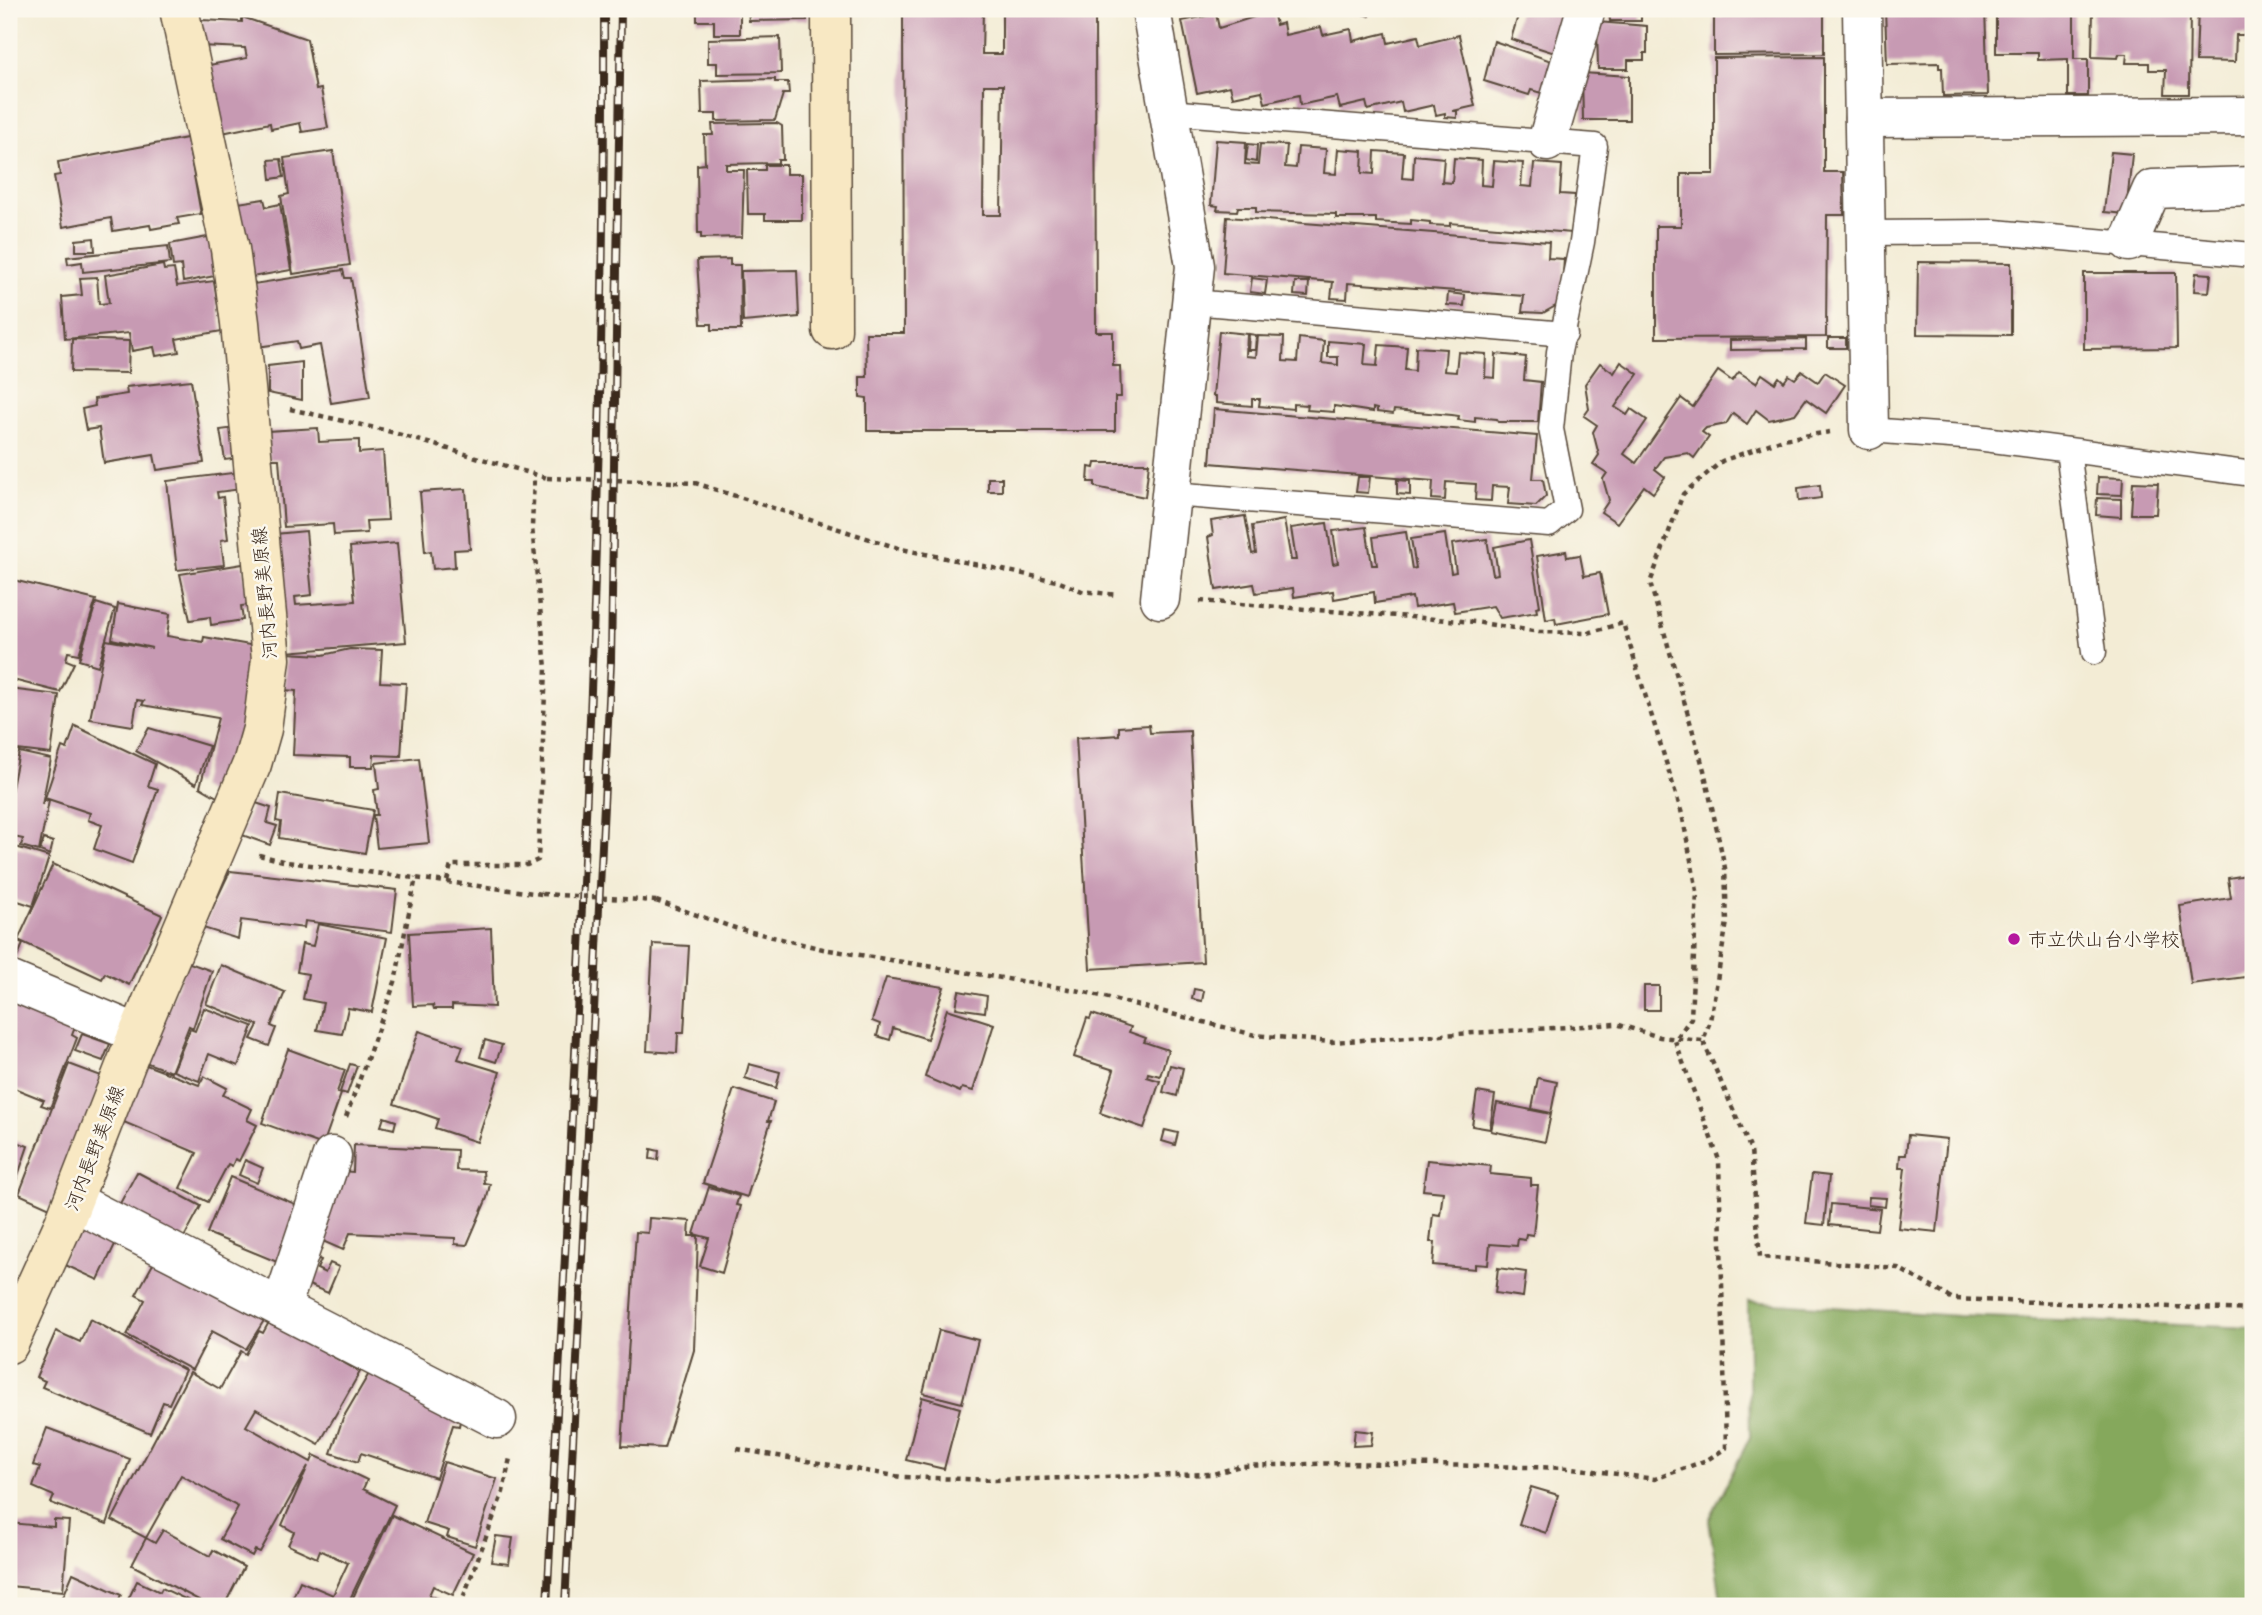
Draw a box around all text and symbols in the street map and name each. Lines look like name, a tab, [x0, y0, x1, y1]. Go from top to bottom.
street label: 河内長野美原線	[246, 526, 283, 660]
place label: 市立伏山台小学校	[2028, 927, 2180, 952]
marker: 市立伏山台小学校	[2006, 931, 2022, 947]
street label: 河内長野美原線	[59, 1082, 130, 1215]

